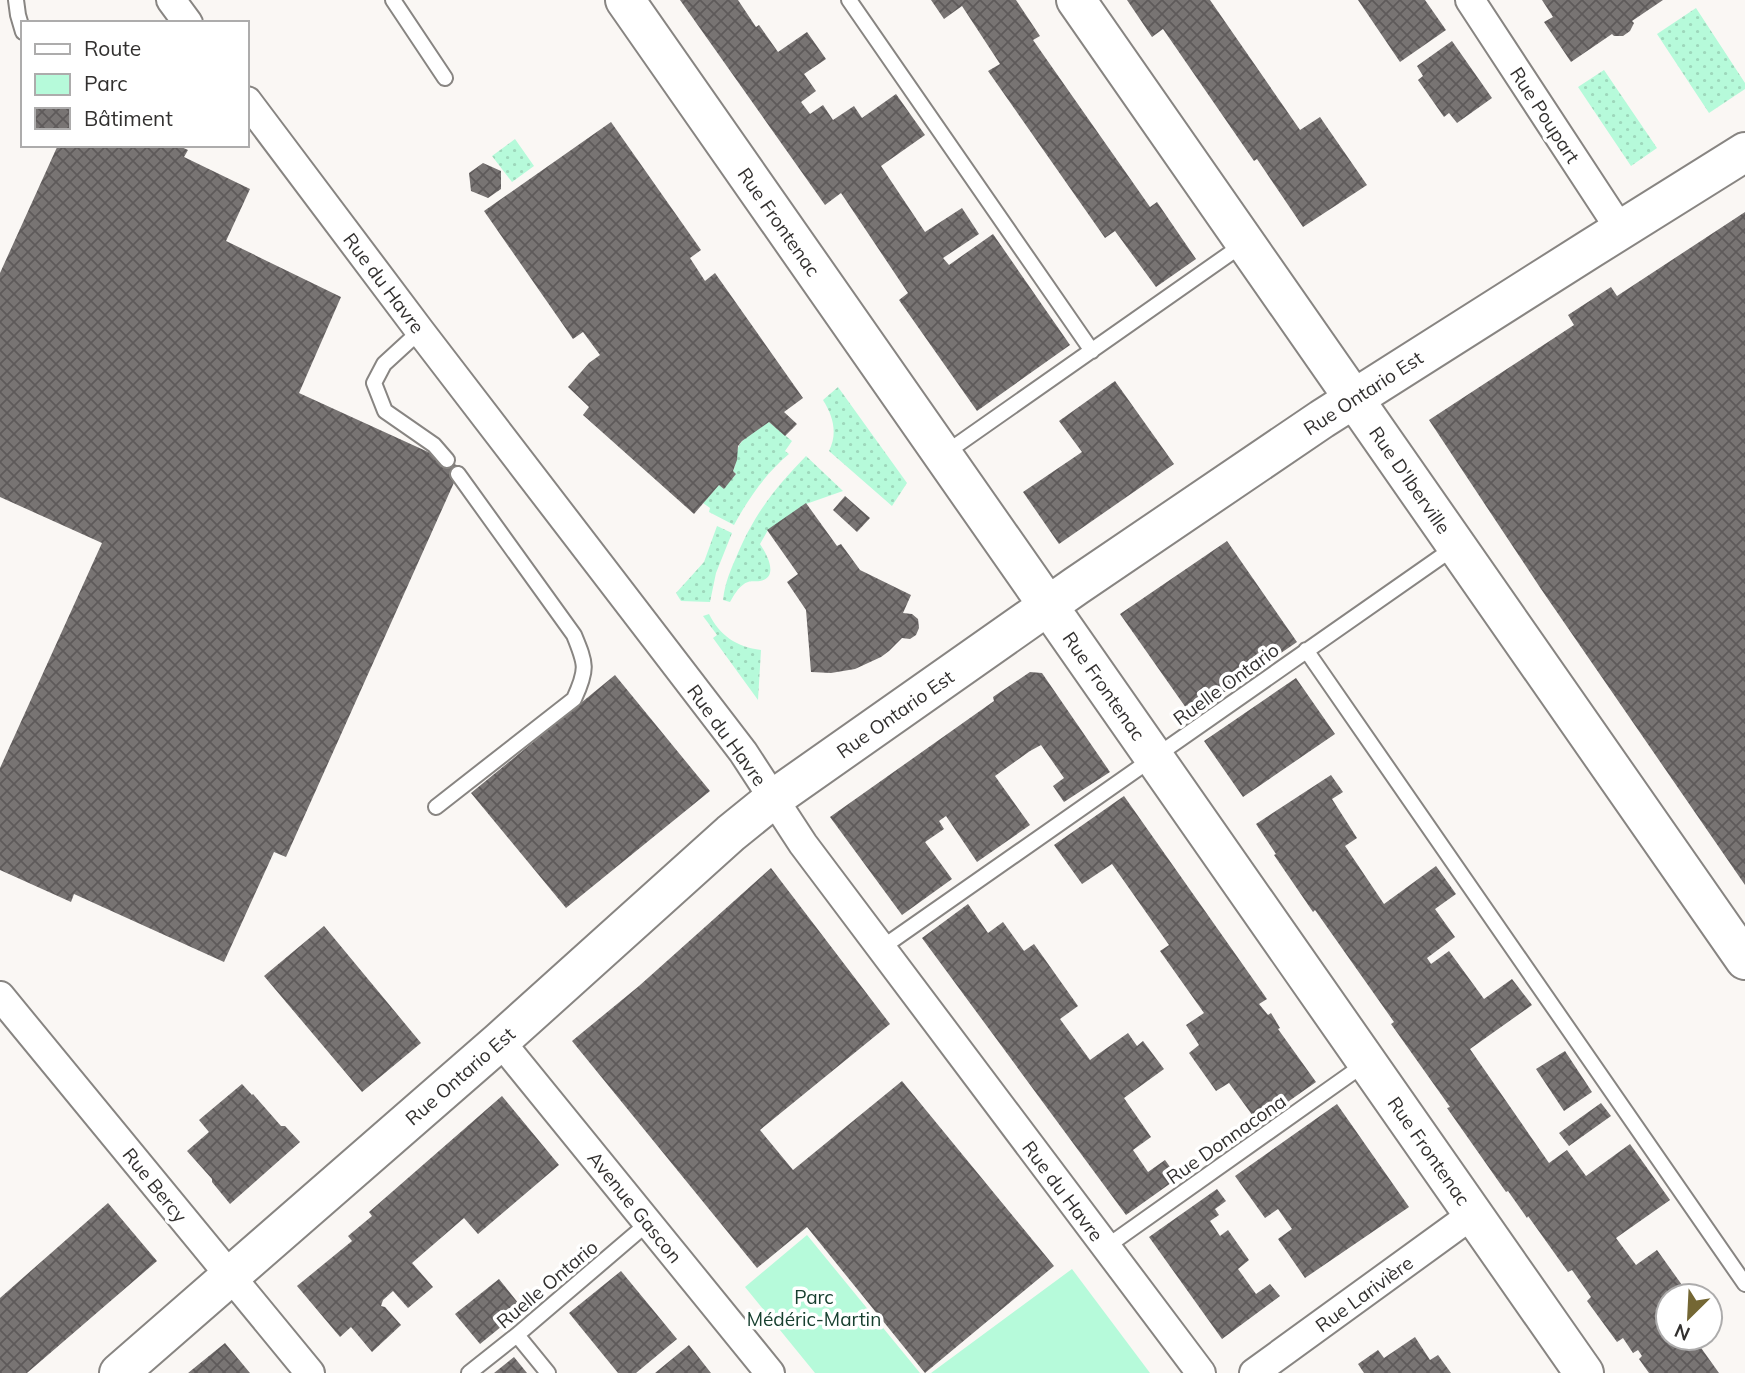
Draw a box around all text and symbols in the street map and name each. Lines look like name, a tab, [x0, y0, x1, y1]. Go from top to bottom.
legend	[21, 21, 248, 147]
text: Route	[84, 35, 141, 61]
street label: Rue Poupart	[1505, 62, 1585, 168]
text: Parc	[84, 70, 128, 96]
text: Bâtiment	[84, 105, 173, 131]
street label: Rue Frontenac	[733, 163, 825, 281]
street label: Rue du Havre	[338, 228, 430, 338]
street label: Rue Ontario Est	[1299, 345, 1427, 441]
street label: Rue D'Iberville	[1364, 422, 1456, 538]
street label: Rue Frontenac	[1058, 627, 1150, 745]
street label: Ruelle Ontario	[1168, 638, 1284, 730]
street label: Rue Ontario Est	[832, 665, 958, 763]
street label: Rue du Havre	[682, 679, 772, 791]
street label: Rue Ontario Est	[400, 1022, 520, 1130]
street label: Rue Donnacona	[1161, 1089, 1291, 1189]
street label: Rue Frontenac	[1383, 1092, 1475, 1210]
street label: Rue du Havre	[1017, 1136, 1109, 1246]
street label: Rue Bercy	[118, 1143, 192, 1227]
street label: Avenue Gascon	[583, 1146, 687, 1268]
street label: Ruelle Ontario	[491, 1235, 603, 1333]
street label: Rue Larivière	[1311, 1251, 1417, 1337]
north arrow	[1654, 1282, 1724, 1352]
park label: Parc Médéric-Martin	[747, 1285, 881, 1331]
text: N	[1671, 1319, 1694, 1346]

